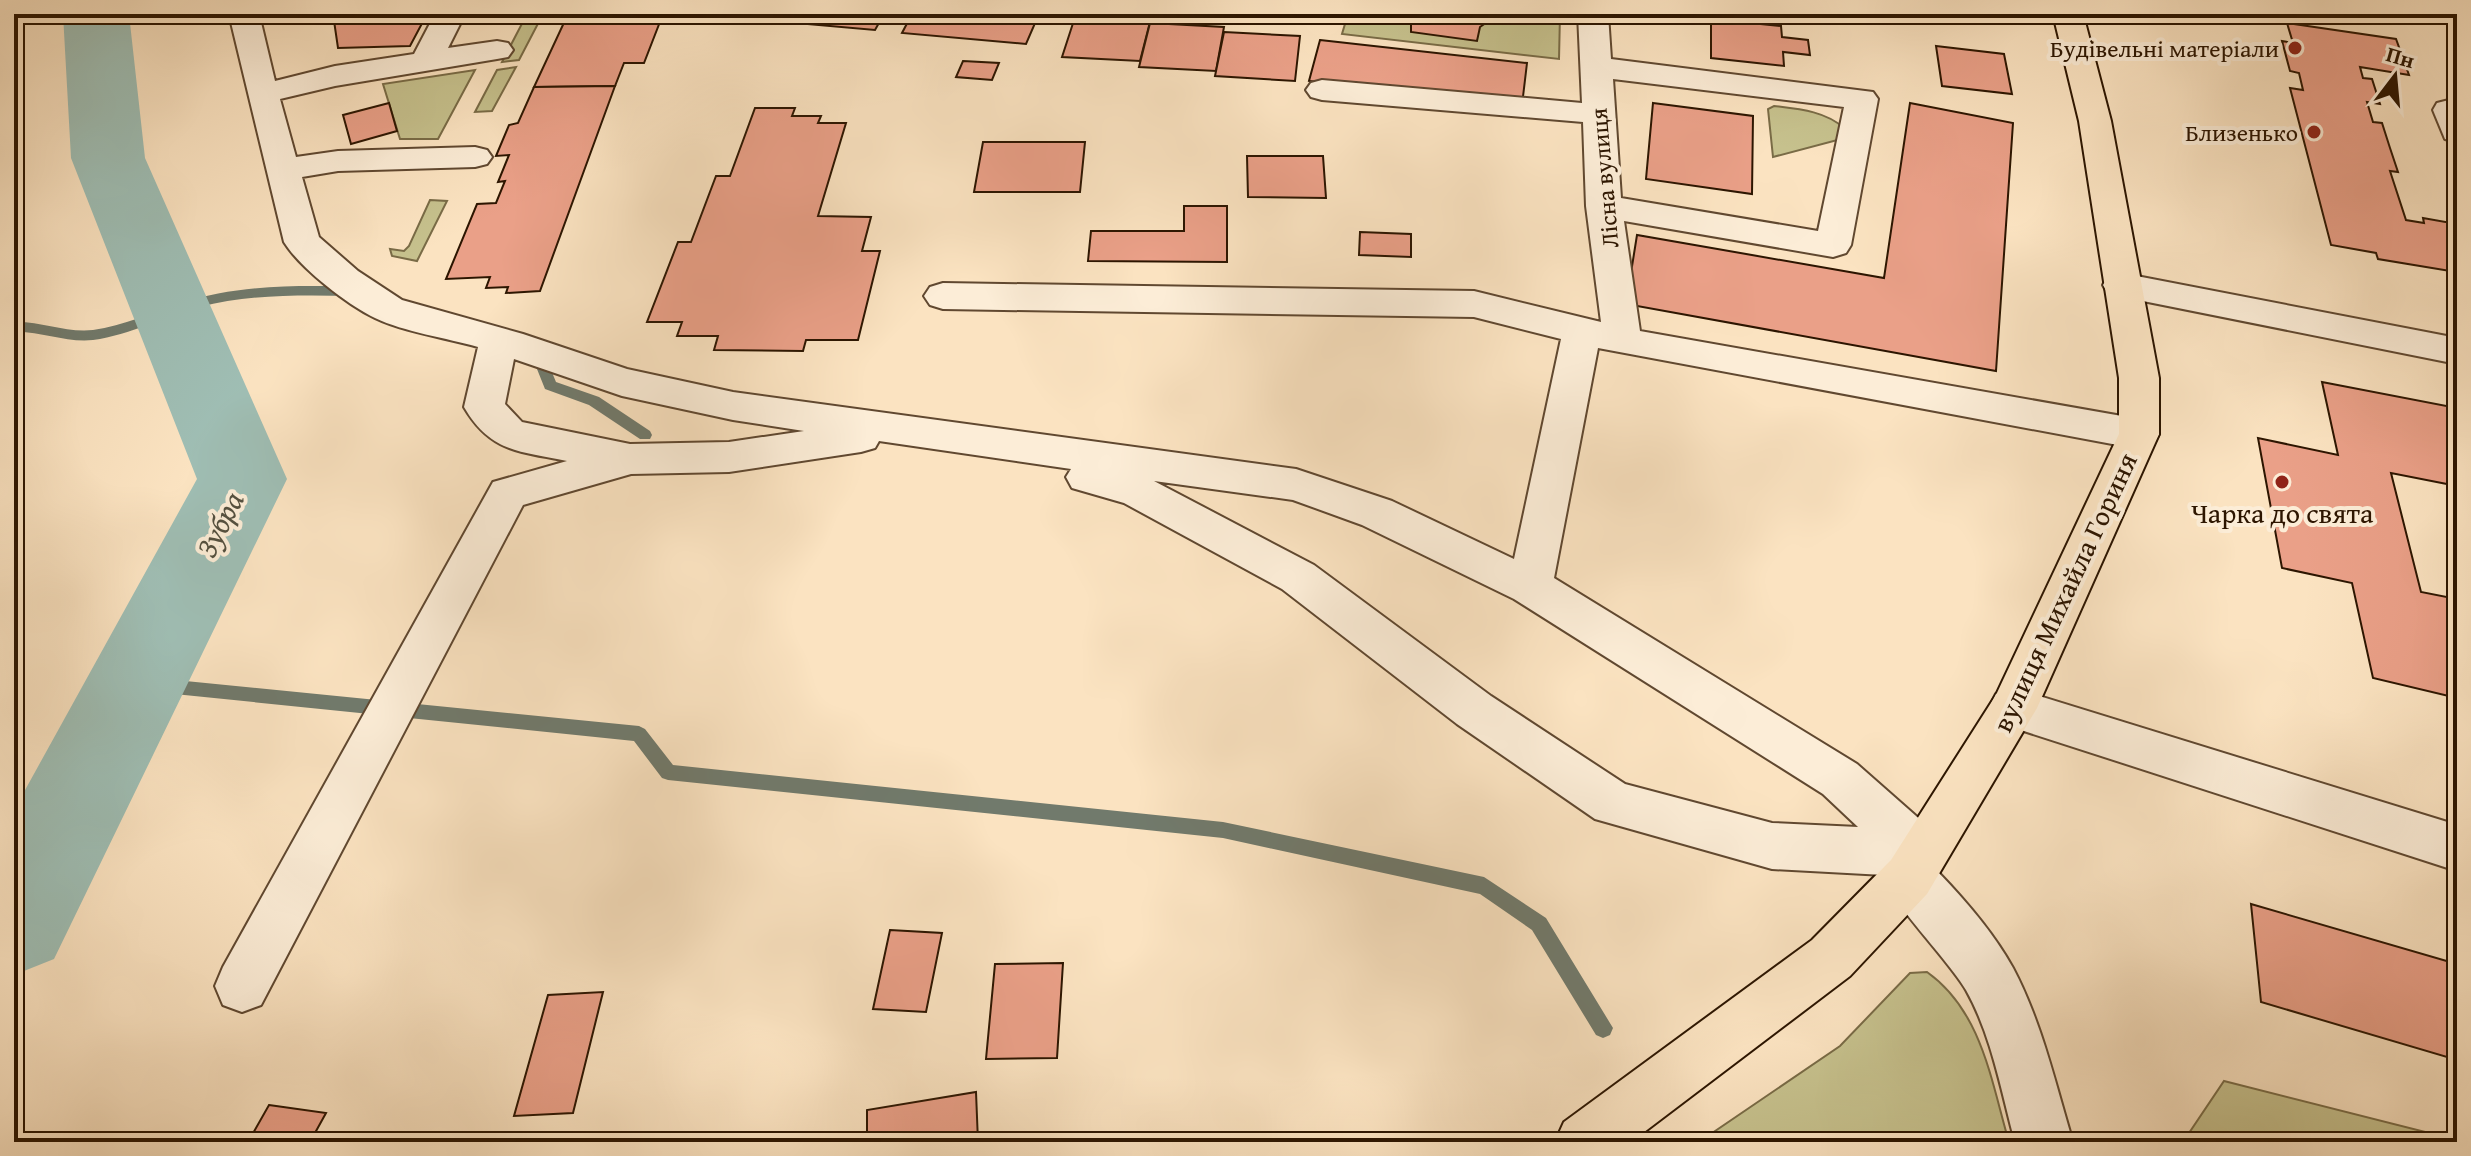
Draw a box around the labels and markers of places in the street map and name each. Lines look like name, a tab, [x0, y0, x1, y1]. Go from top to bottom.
place label: Будівельні матеріали	[2050, 31, 2279, 66]
marker: Будівельні матеріали	[2286, 39, 2304, 57]
place label: Близенько	[2185, 115, 2298, 150]
marker: Близенько	[2305, 123, 2323, 141]
marker: Чарка до свята	[2273, 473, 2291, 491]
place label: Чарка до свята	[2191, 492, 2374, 533]

